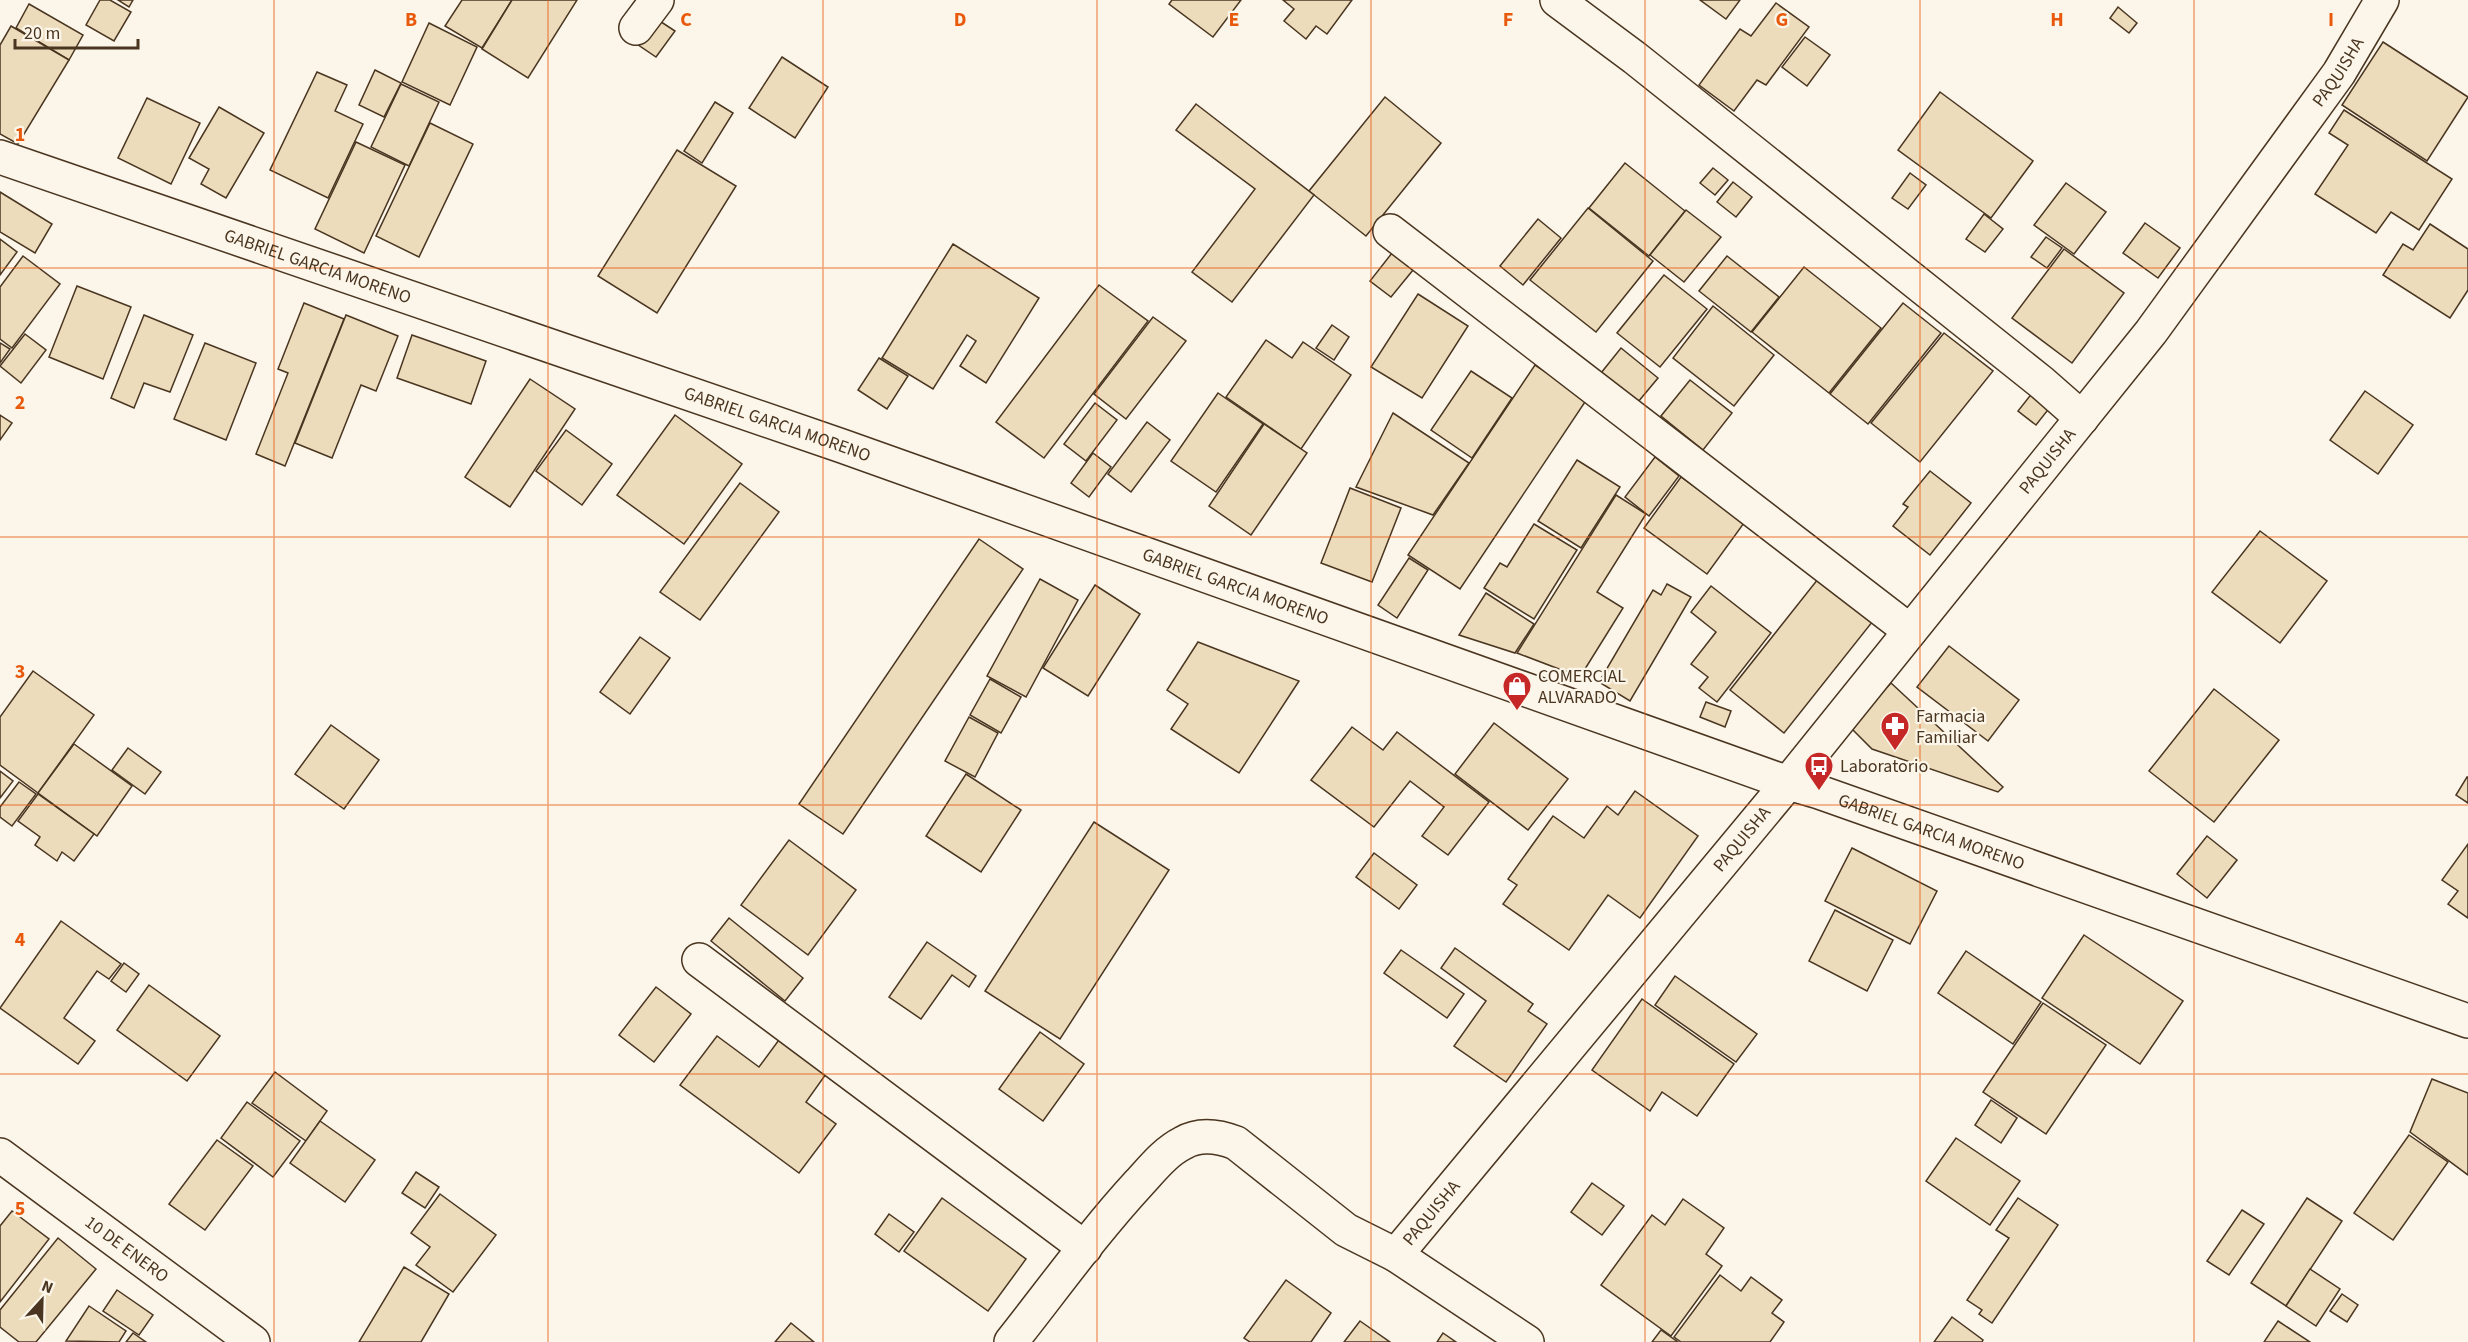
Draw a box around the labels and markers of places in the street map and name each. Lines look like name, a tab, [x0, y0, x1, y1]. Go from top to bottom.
place label: COMERCIAL ALVARADO	[1538, 664, 1626, 710]
shop icon: COMERCIAL ALVARADO	[1501, 670, 1533, 712]
place label: Farmacia Familiar	[1916, 704, 1985, 750]
pharmacy icon: Farmacia Familiar	[1879, 710, 1911, 752]
bus stop icon: Laboratorio	[1803, 750, 1835, 792]
place label: Laboratorio	[1840, 754, 1928, 779]

